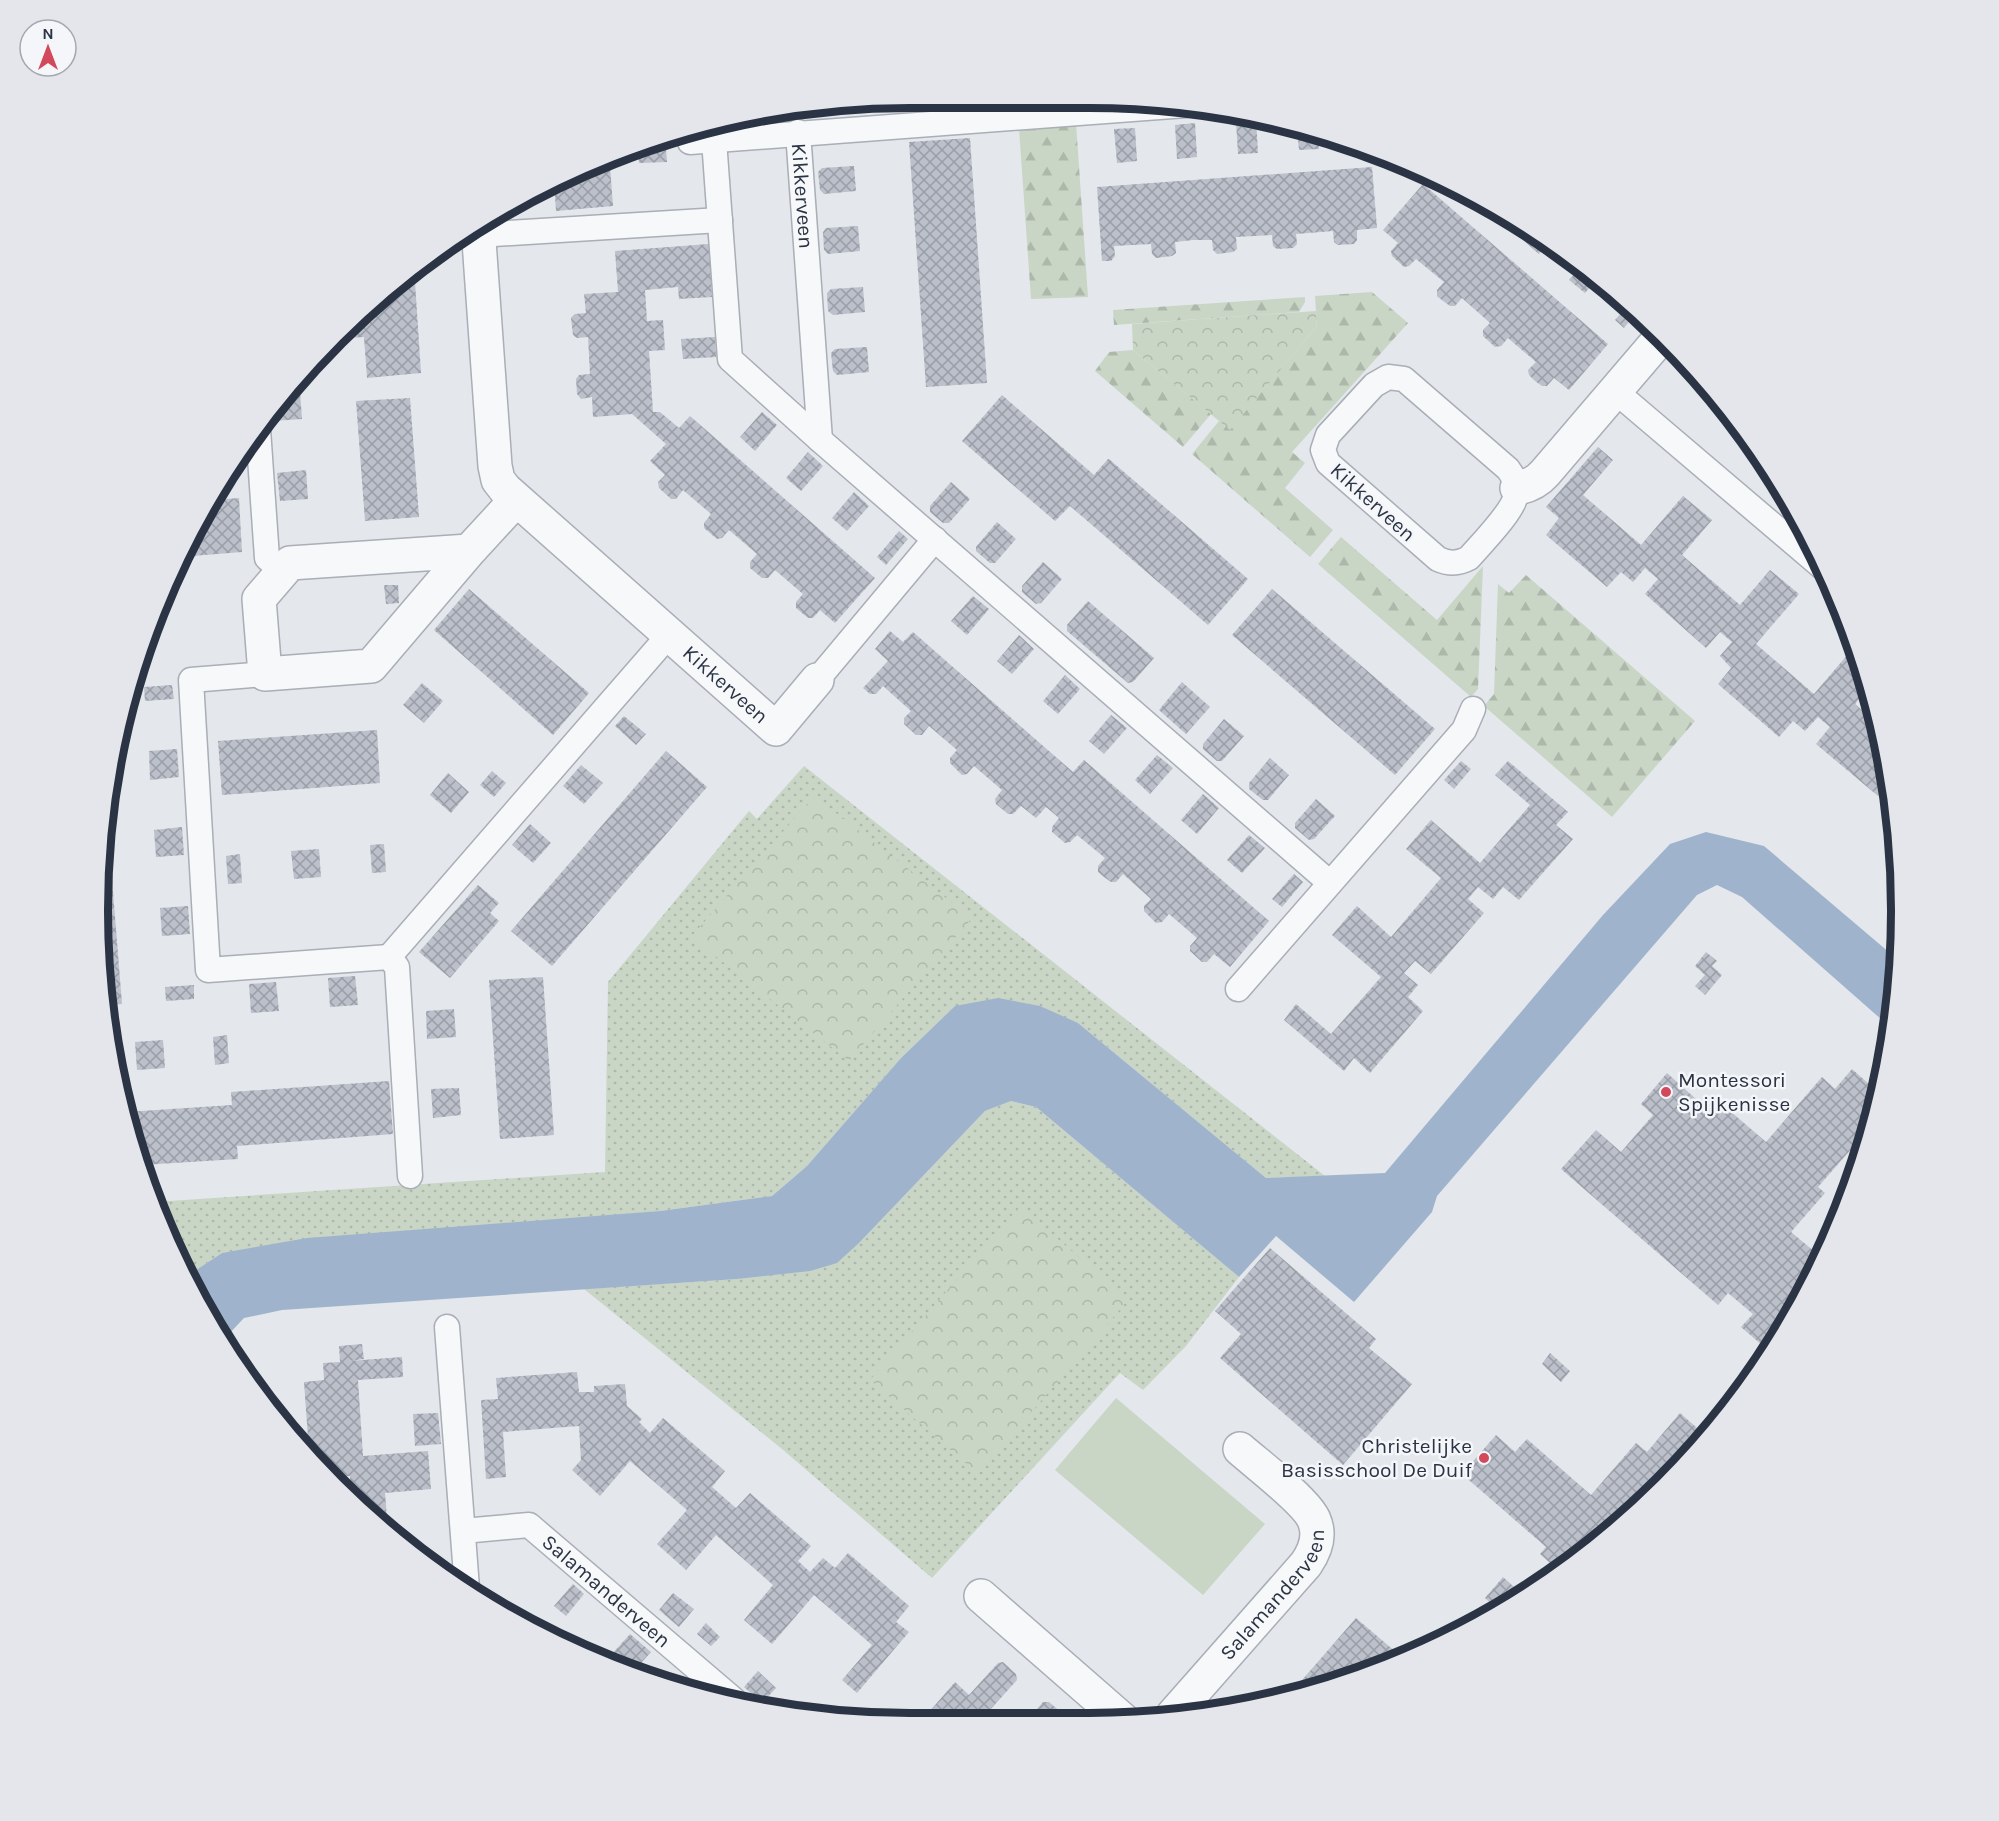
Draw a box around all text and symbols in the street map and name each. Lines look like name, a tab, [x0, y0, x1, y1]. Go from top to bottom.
north arrow	[18, 18, 78, 78]
text: N	[42, 24, 54, 43]
street label: Kikkerveen	[787, 142, 818, 250]
street label: Kikkerveen	[1326, 458, 1420, 546]
street label: Kikkerveen	[678, 640, 773, 728]
place label: Montessori Spijkenisse	[1678, 1068, 1790, 1116]
marker: Montessori Spijkenisse	[1659, 1085, 1673, 1099]
place label: Christelijke Basisschool De Duif	[1281, 1434, 1473, 1482]
marker: Christelijke Basisschool De Duif	[1477, 1451, 1491, 1465]
street label: Salamanderveen	[1215, 1529, 1329, 1665]
street label: Salamanderveen	[537, 1530, 676, 1653]

